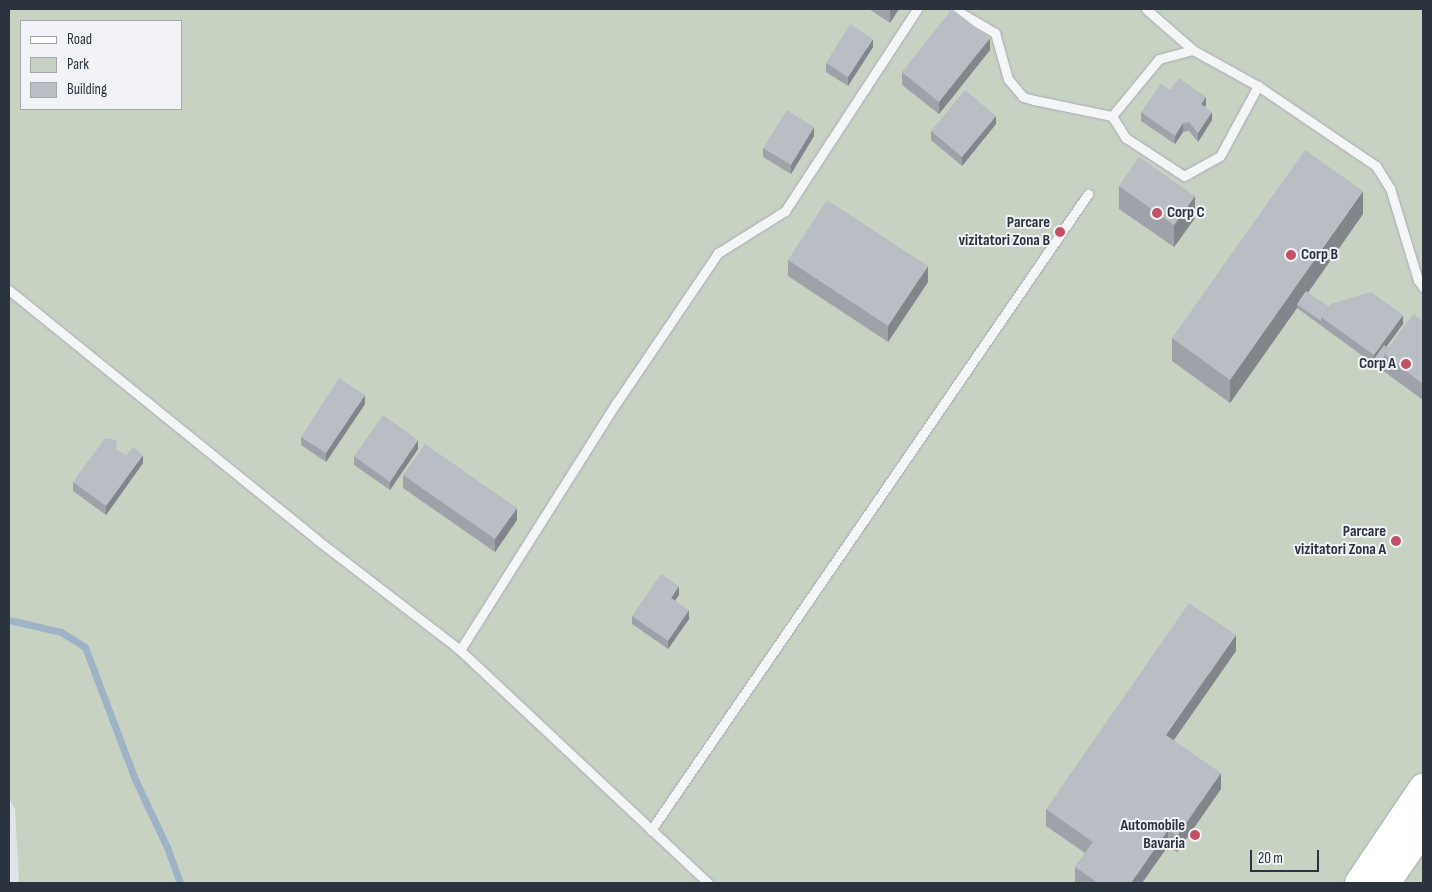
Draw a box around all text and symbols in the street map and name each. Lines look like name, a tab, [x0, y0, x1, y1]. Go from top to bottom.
legend	[20, 20, 182, 110]
text: Road	[67, 30, 92, 49]
text: Park	[67, 55, 89, 74]
text: Building	[67, 80, 107, 99]
place label: Corp C	[1167, 203, 1205, 223]
marker: Corp C	[1151, 207, 1163, 219]
place label: Parcare vizitatori Zona B	[958, 213, 1050, 251]
marker: Parcare vizitatori Zona B	[1054, 226, 1066, 238]
place label: Corp B	[1301, 245, 1338, 265]
marker: Corp B	[1285, 249, 1297, 261]
place label: Corp A	[1359, 354, 1396, 374]
marker: Corp A	[1400, 358, 1412, 370]
place label: Parcare vizitatori Zona A	[1294, 522, 1386, 560]
marker: Parcare vizitatori Zona A	[1390, 535, 1402, 547]
place label: Automobile Bavaria	[1120, 816, 1185, 854]
marker: Automobile Bavaria	[1189, 829, 1201, 841]
scale bar	[1252, 840, 1321, 872]
text: 20 m	[1258, 849, 1283, 868]

